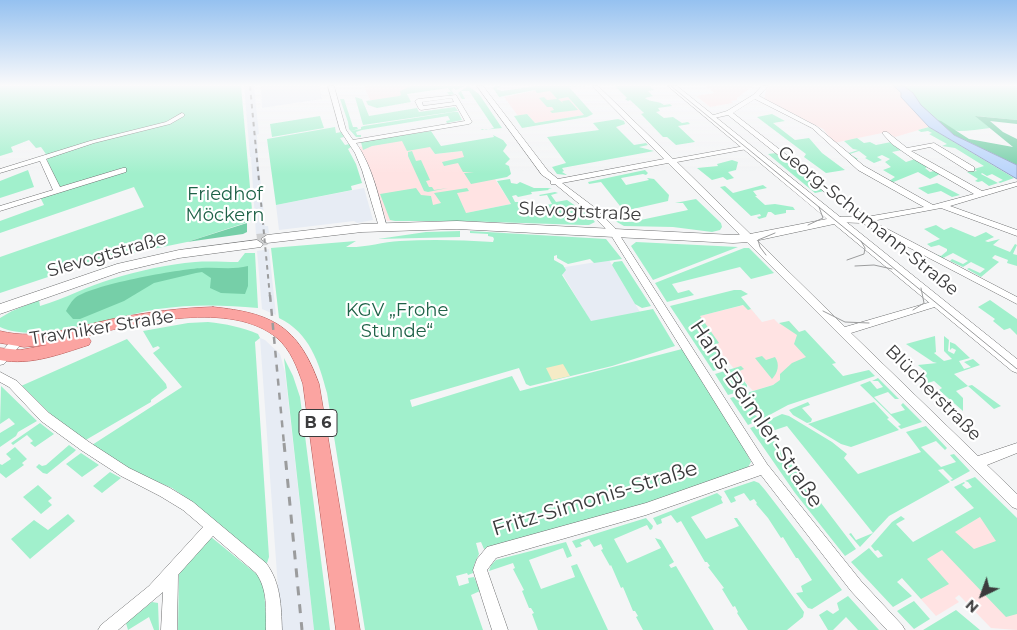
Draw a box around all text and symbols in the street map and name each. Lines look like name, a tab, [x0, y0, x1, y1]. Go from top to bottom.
street label: Georg-Schumann-Straße	[773, 141, 963, 301]
park label: Friedhof Möckern	[186, 184, 264, 226]
street label: Slevogtstraße	[518, 198, 642, 226]
street label: Slevogtstraße	[45, 228, 169, 282]
park label: KGV „Frohe Stunde“	[346, 300, 448, 342]
street label: Travniker Straße	[29, 306, 175, 350]
street label: Hans-Beimler-Straße	[684, 315, 828, 513]
street label: Blücherstraße	[881, 341, 985, 445]
road number: B 6	[299, 409, 337, 436]
street label: Fritz-Simonis-Straße	[489, 456, 701, 542]
north arrow	[957, 570, 1007, 620]
text: N	[962, 596, 982, 617]

